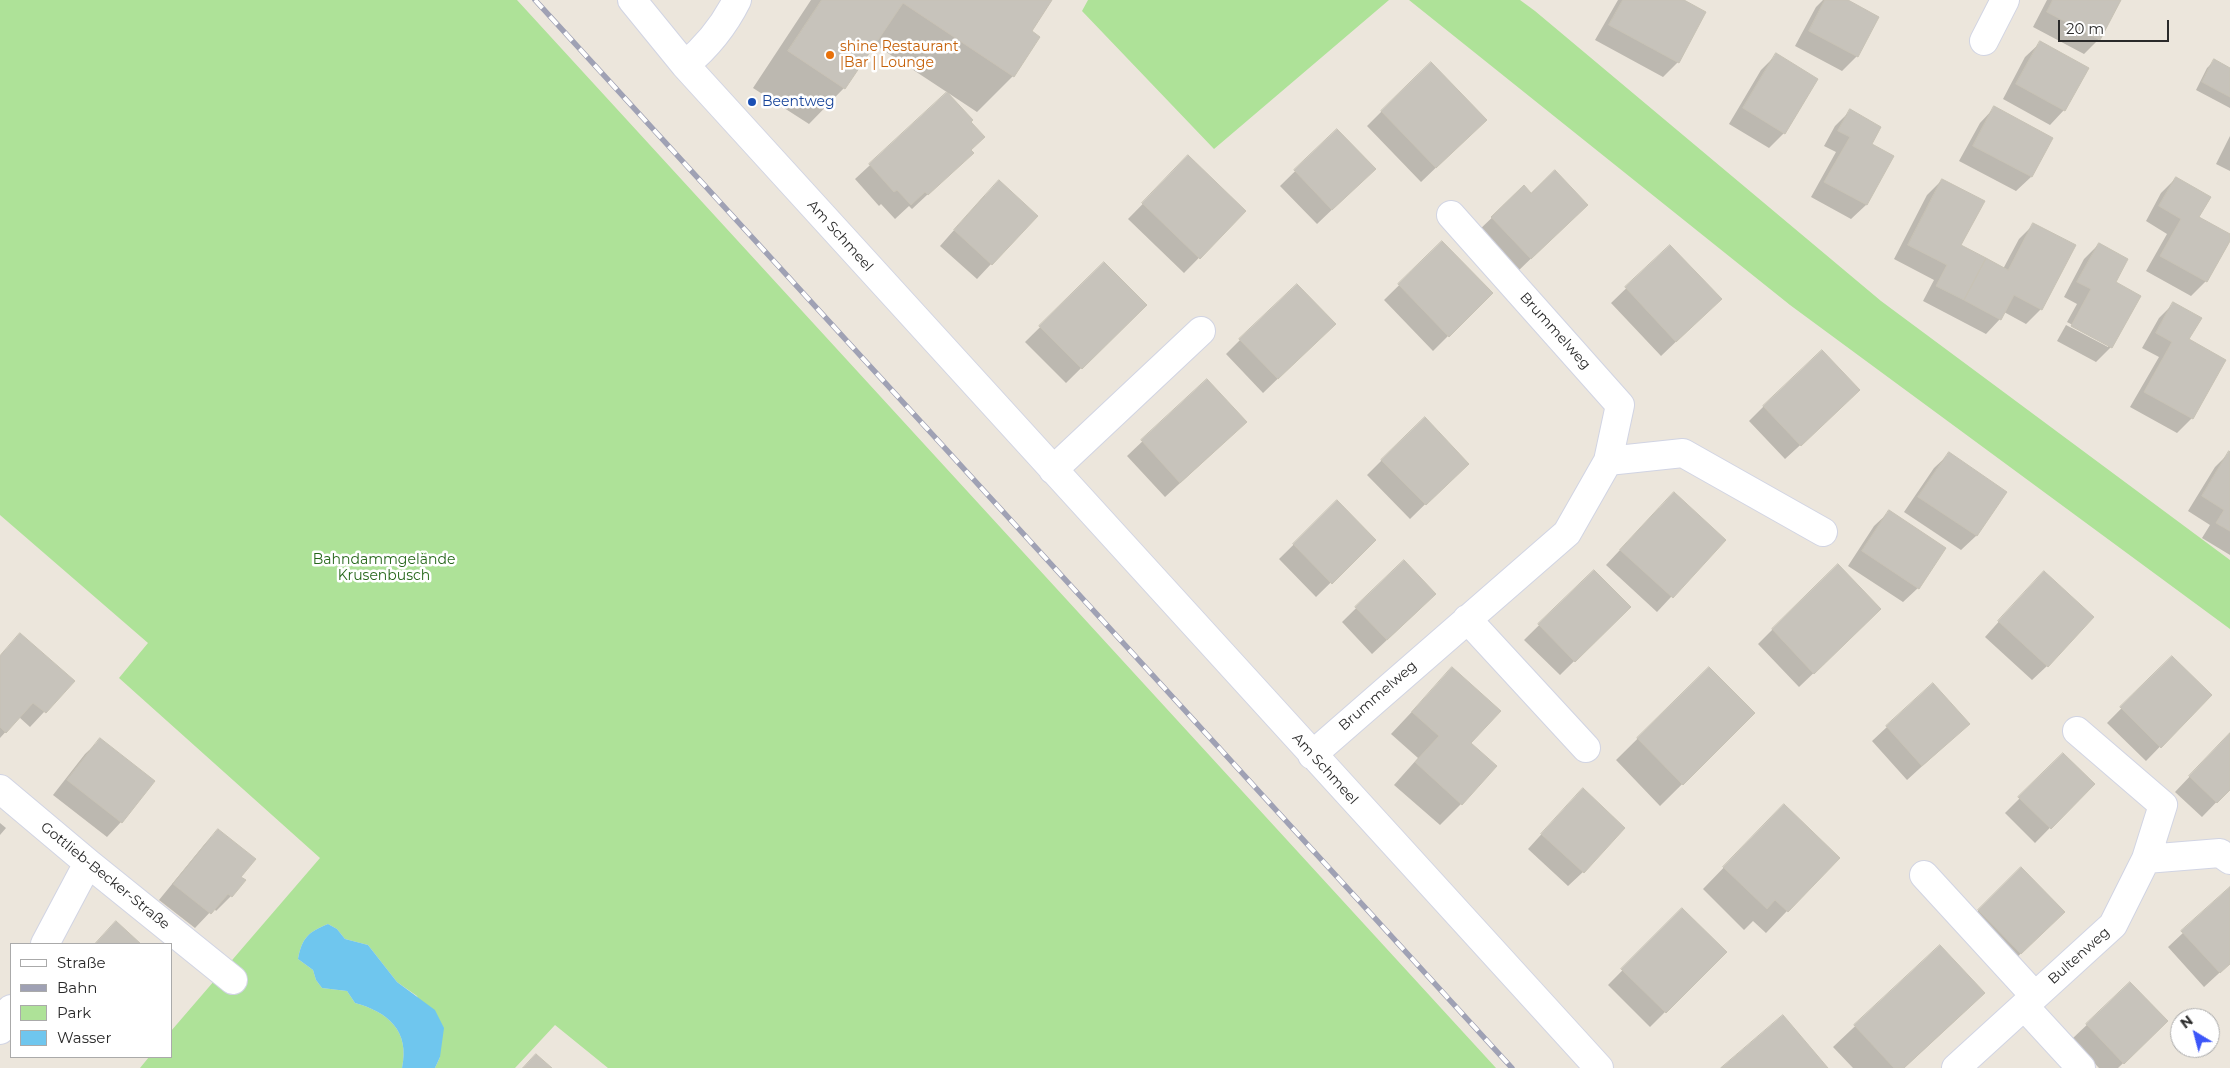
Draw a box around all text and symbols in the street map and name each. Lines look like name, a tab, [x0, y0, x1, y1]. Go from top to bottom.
scale bar	[2060, 10, 2171, 42]
text: 20 m	[2066, 19, 2104, 38]
place label: shine Restaurant |Bar | Lounge	[840, 39, 959, 72]
marker: shine Restaurant |Bar | Lounge	[824, 49, 836, 61]
place label: Beentweg	[762, 94, 835, 110]
marker: Beentweg	[746, 96, 758, 108]
street label: Am Schmeel	[804, 197, 876, 275]
street label: Brummelweg	[1516, 289, 1594, 373]
park label: Bahndammgelände Krusenbusch	[313, 552, 455, 584]
street label: Brummelweg	[1336, 658, 1420, 734]
street label: Am Schmeel	[1289, 730, 1361, 808]
street label: Gottlieb-Becker-Straße	[37, 819, 173, 933]
street label: Bultenweg	[2045, 924, 2113, 988]
legend	[10, 943, 172, 1058]
text: Straße	[57, 953, 106, 972]
text: Bahn	[57, 978, 97, 997]
text: Park	[57, 1003, 91, 1022]
north arrow	[2170, 1008, 2220, 1058]
text: N	[2177, 1011, 2197, 1032]
text: Wasser	[57, 1028, 111, 1047]

